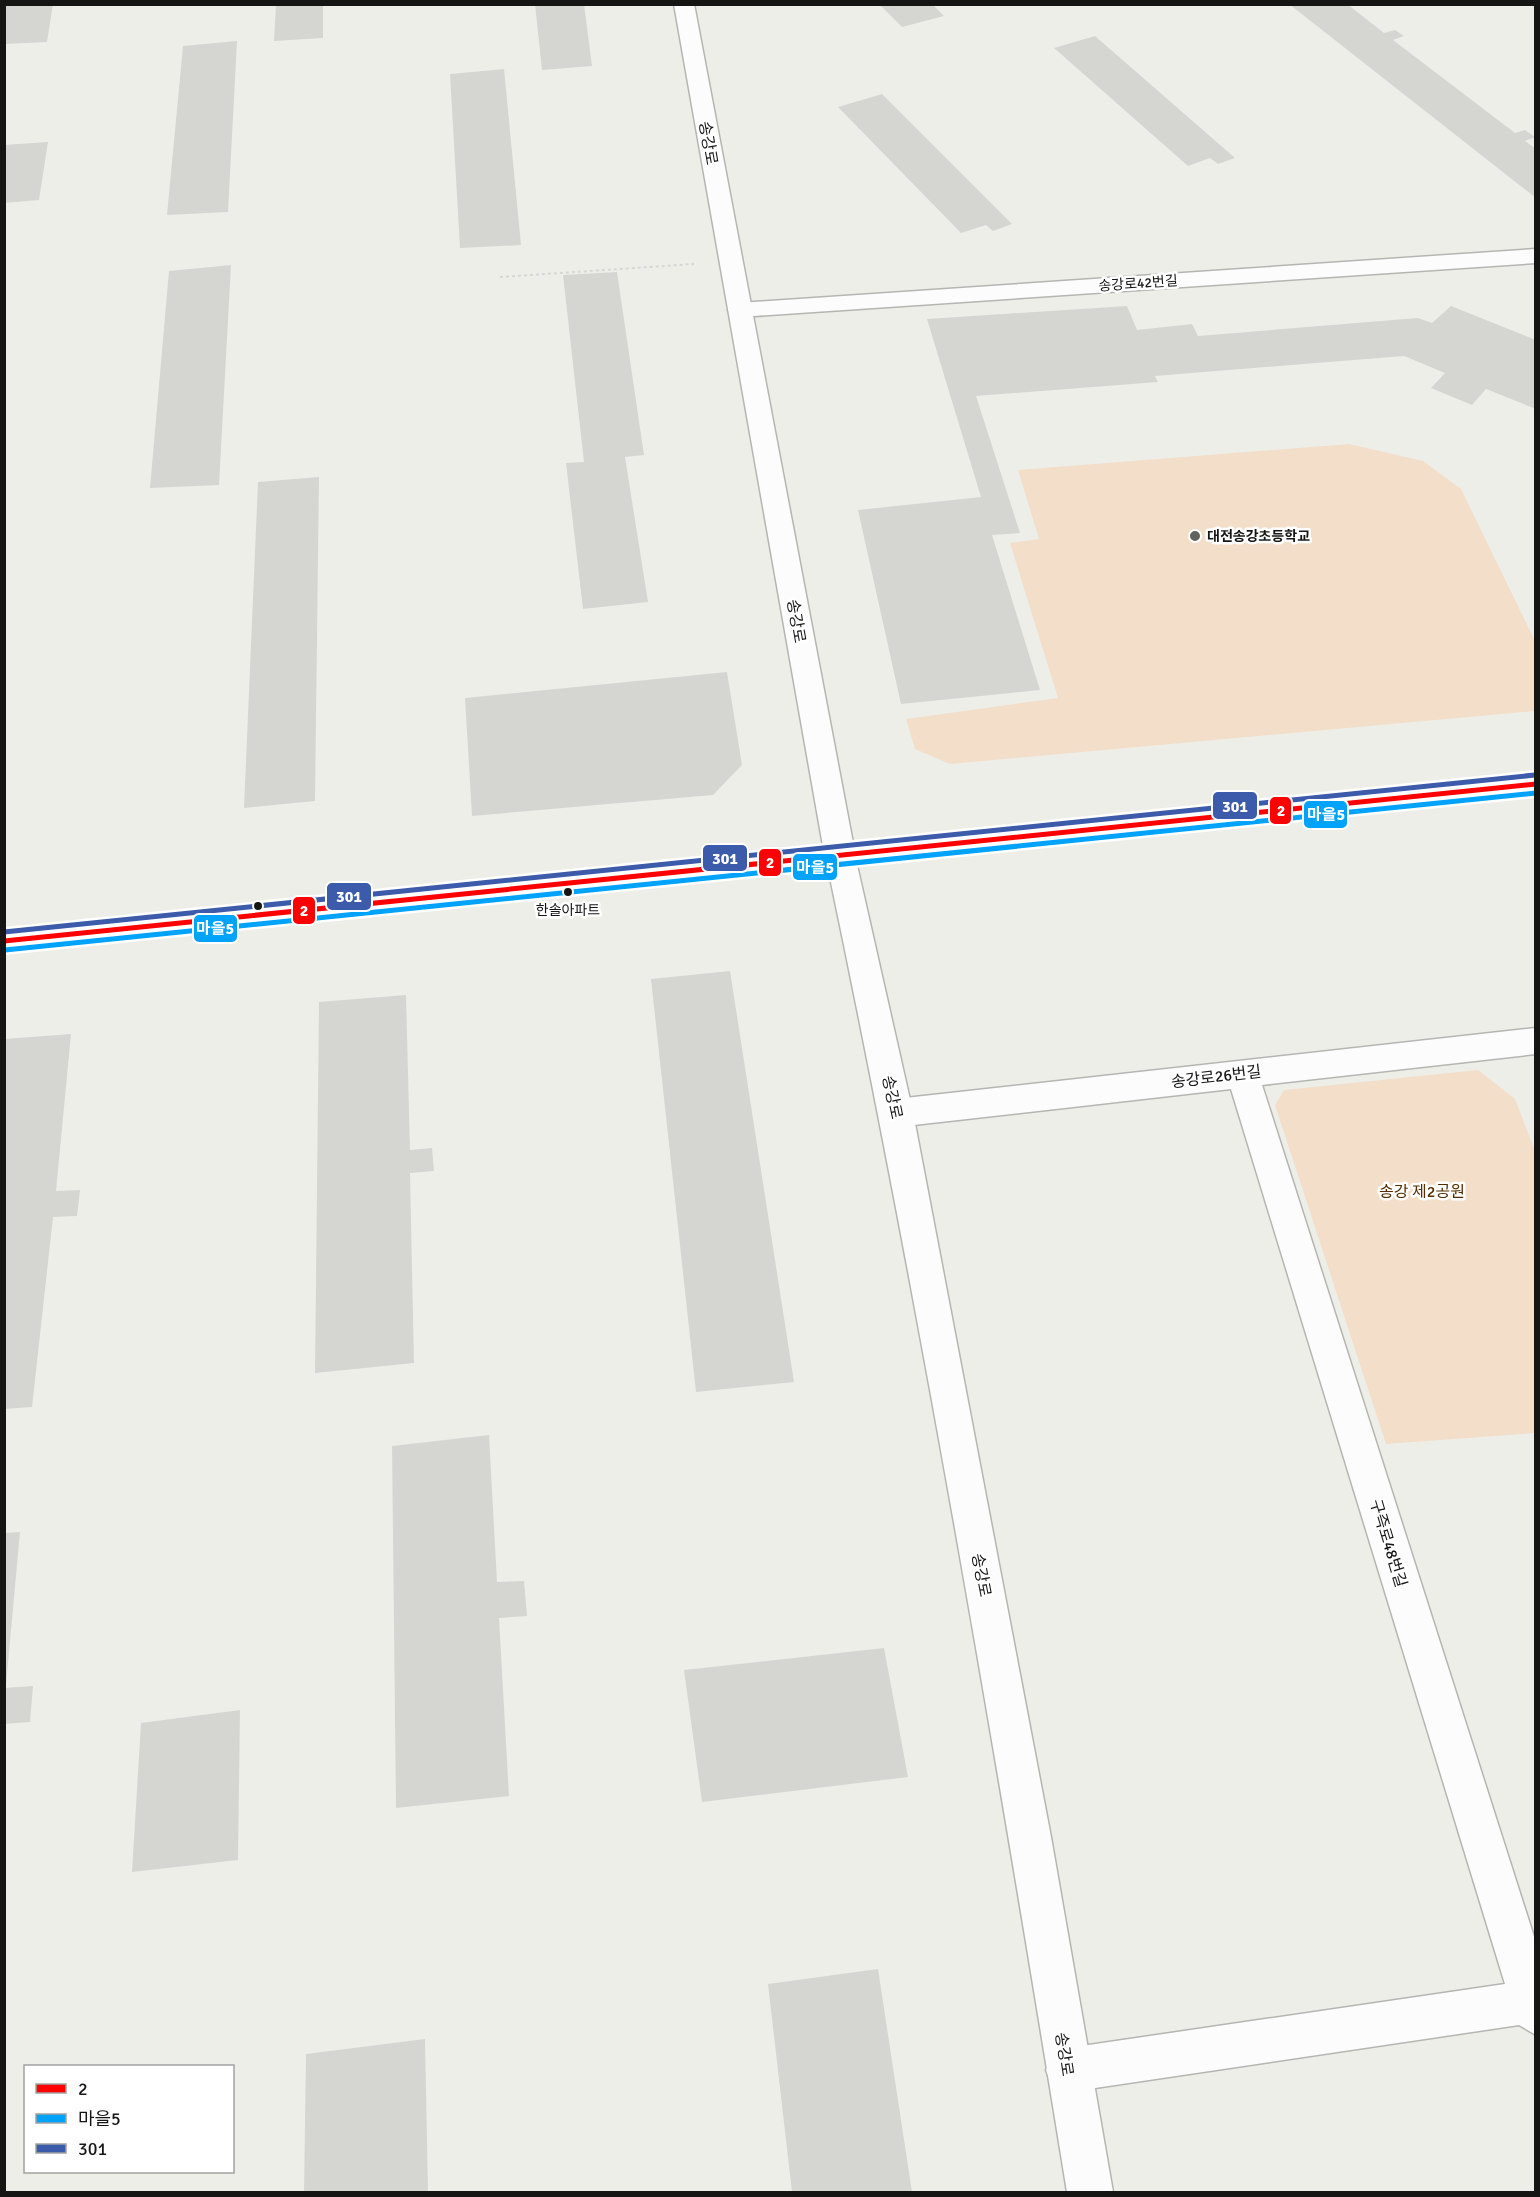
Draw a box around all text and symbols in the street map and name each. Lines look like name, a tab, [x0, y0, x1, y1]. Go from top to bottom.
street label: 송강로	[694, 120, 722, 167]
street label: 송강로42번길	[1098, 272, 1178, 295]
place label: 대전송강초등학교	[1207, 528, 1310, 545]
marker: 대전송강초등학교	[1188, 529, 1202, 543]
street label: 송강로	[782, 598, 810, 645]
line badge: 301	[1212, 791, 1258, 820]
line badge: 2	[1269, 796, 1292, 825]
text: 301	[1222, 797, 1248, 817]
line badge: 마을5	[1303, 800, 1348, 829]
text: 2	[1277, 801, 1285, 821]
text: 마을5	[1307, 805, 1345, 825]
line badge: 301	[702, 844, 748, 872]
line badge: 2	[758, 848, 782, 877]
text: 301	[712, 849, 738, 869]
text: 2	[766, 853, 774, 873]
line badge: 마을5	[792, 853, 838, 881]
text: 마을5	[796, 858, 834, 878]
line badge: 301	[326, 882, 372, 911]
marker: 한솔아파트	[562, 886, 574, 898]
text: 301	[336, 887, 362, 907]
line badge: 2	[292, 896, 316, 925]
unlabelled marker	[252, 900, 264, 912]
text: 2	[300, 901, 308, 921]
place label: 한솔아파트	[536, 902, 600, 919]
line badge: 마을5	[193, 914, 238, 943]
text: 마을5	[196, 919, 234, 939]
street label: 송강로26번길	[1170, 1062, 1262, 1092]
street label: 송강로	[878, 1074, 906, 1121]
park label: 송강 제2공원	[1379, 1182, 1465, 1202]
street label: 구즉로48번길	[1365, 1497, 1411, 1590]
street label: 송강로	[967, 1552, 995, 1599]
street label: 송강로	[1051, 2031, 1077, 2078]
legend	[24, 2065, 234, 2173]
text: 2	[78, 2078, 88, 2100]
text: 마을5	[78, 2108, 121, 2130]
text: 301	[78, 2138, 107, 2160]

